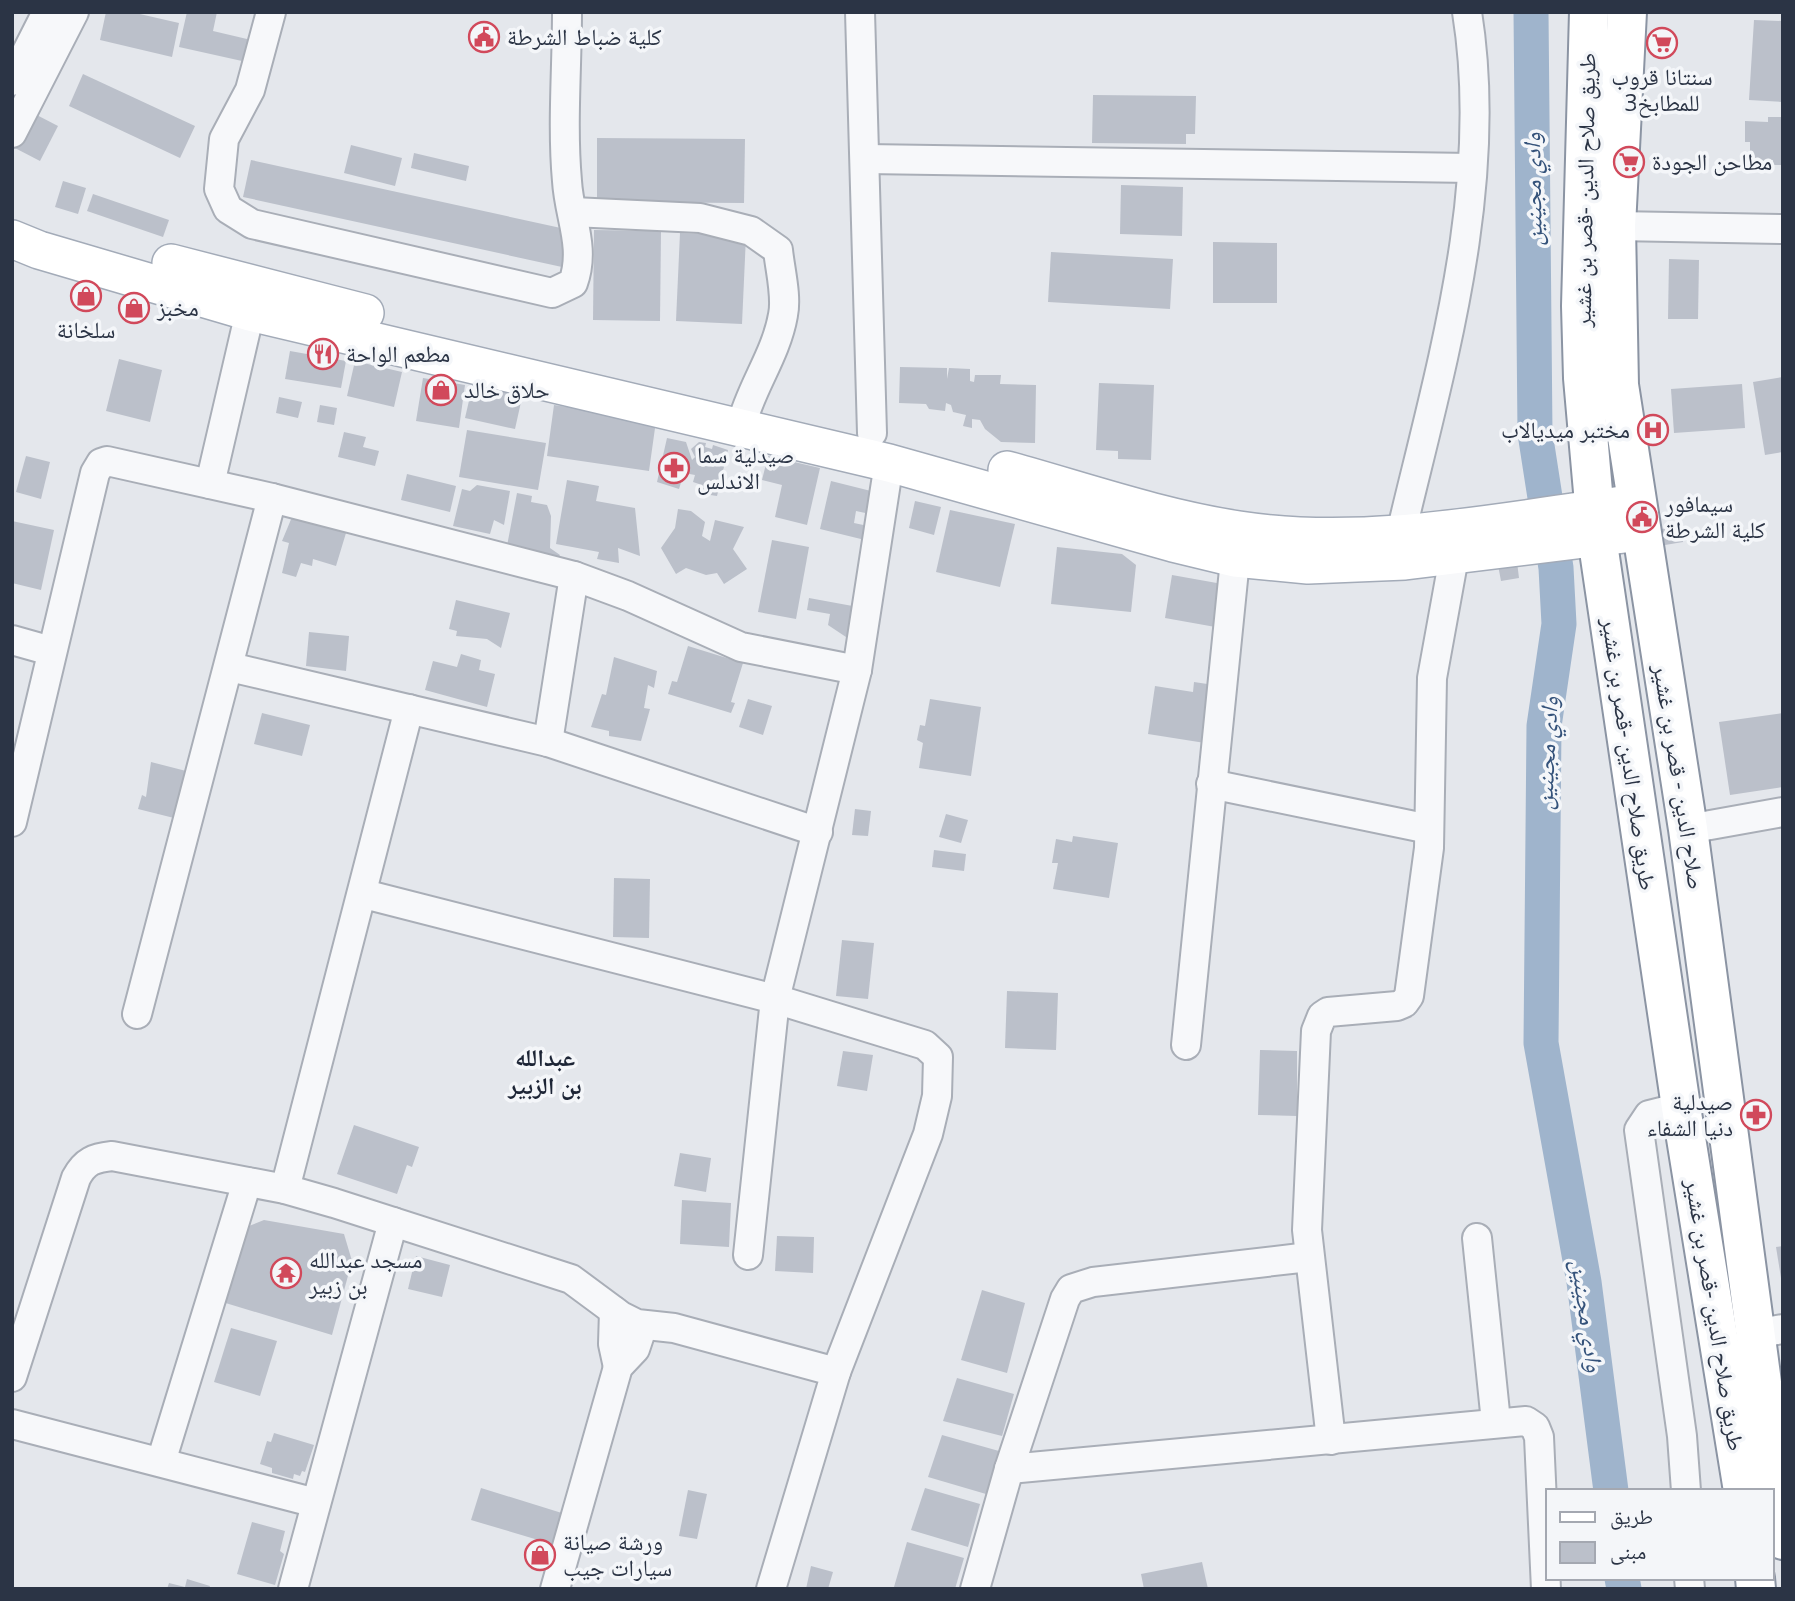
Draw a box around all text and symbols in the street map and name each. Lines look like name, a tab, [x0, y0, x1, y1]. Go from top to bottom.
public building icon: كلية ضباط الشرطة	[467, 20, 501, 54]
place label: كلية ضباط الشرطة	[507, 20, 662, 52]
supermarket icon: سنتانا قروب 3للمطابخ	[1645, 26, 1679, 60]
street label: طريق صلاح الدين -قصر بن غشير	[1566, 52, 1602, 329]
place label: سنتانا قروب 3للمطابخ	[1611, 60, 1713, 118]
water label: وادي مجينين	[1514, 132, 1553, 246]
supermarket icon: مطاحن الجودة	[1612, 145, 1646, 179]
place label: مطاحن الجودة	[1652, 145, 1772, 177]
shop icon: سلخانة	[69, 279, 103, 313]
shop icon: مخبز	[117, 291, 151, 325]
place label: مخبز	[156, 291, 199, 323]
place label: سلخانة	[57, 313, 115, 345]
restaurant icon: مطعم الواحة	[306, 337, 340, 371]
place label: مطعم الواحة	[346, 337, 450, 370]
shop icon: حلاق خالد	[424, 373, 458, 407]
place label: حلاق خالد	[464, 373, 550, 405]
place label: مختبر ميديالاب	[1501, 413, 1630, 445]
hospital icon: مختبر ميديالاب	[1636, 413, 1670, 447]
place label: صيدلية سما الاندلس	[697, 438, 794, 496]
pharmacy icon: صيدلية سما الاندلس	[657, 451, 691, 485]
place label: سيمافور كلية الشرطة	[1664, 487, 1766, 545]
public building icon: سيمافور كلية الشرطة	[1625, 500, 1659, 534]
street label: طريق صلاح الدين -قصر بن غشير	[1595, 615, 1665, 892]
street label: صلاح الدين - قصر بن غشير	[1646, 661, 1714, 892]
water label: وادي مجينين	[1526, 696, 1569, 811]
district label: عبدالله بن الزبير	[507, 1040, 582, 1101]
place label: صيدلية دنيا الشفاء	[1647, 1085, 1733, 1143]
pharmacy icon: صيدلية دنيا الشفاء	[1739, 1098, 1773, 1132]
street label: طريق صلاح الدين -قصر بن غشير	[1679, 1176, 1753, 1453]
place label: مسجد عبدالله بن زبير	[308, 1243, 423, 1301]
temple icon: مسجد عبدالله بن زبير	[269, 1256, 303, 1290]
water label: وادي مجينين	[1560, 1257, 1613, 1375]
legend	[1546, 1489, 1774, 1580]
text: طريق	[1610, 1502, 1653, 1530]
place label: ورشة صيانة سيارات جيب	[563, 1525, 672, 1583]
text: مبنى	[1610, 1537, 1646, 1565]
shop icon: ورشة صيانة سيارات جيب	[523, 1538, 557, 1572]

